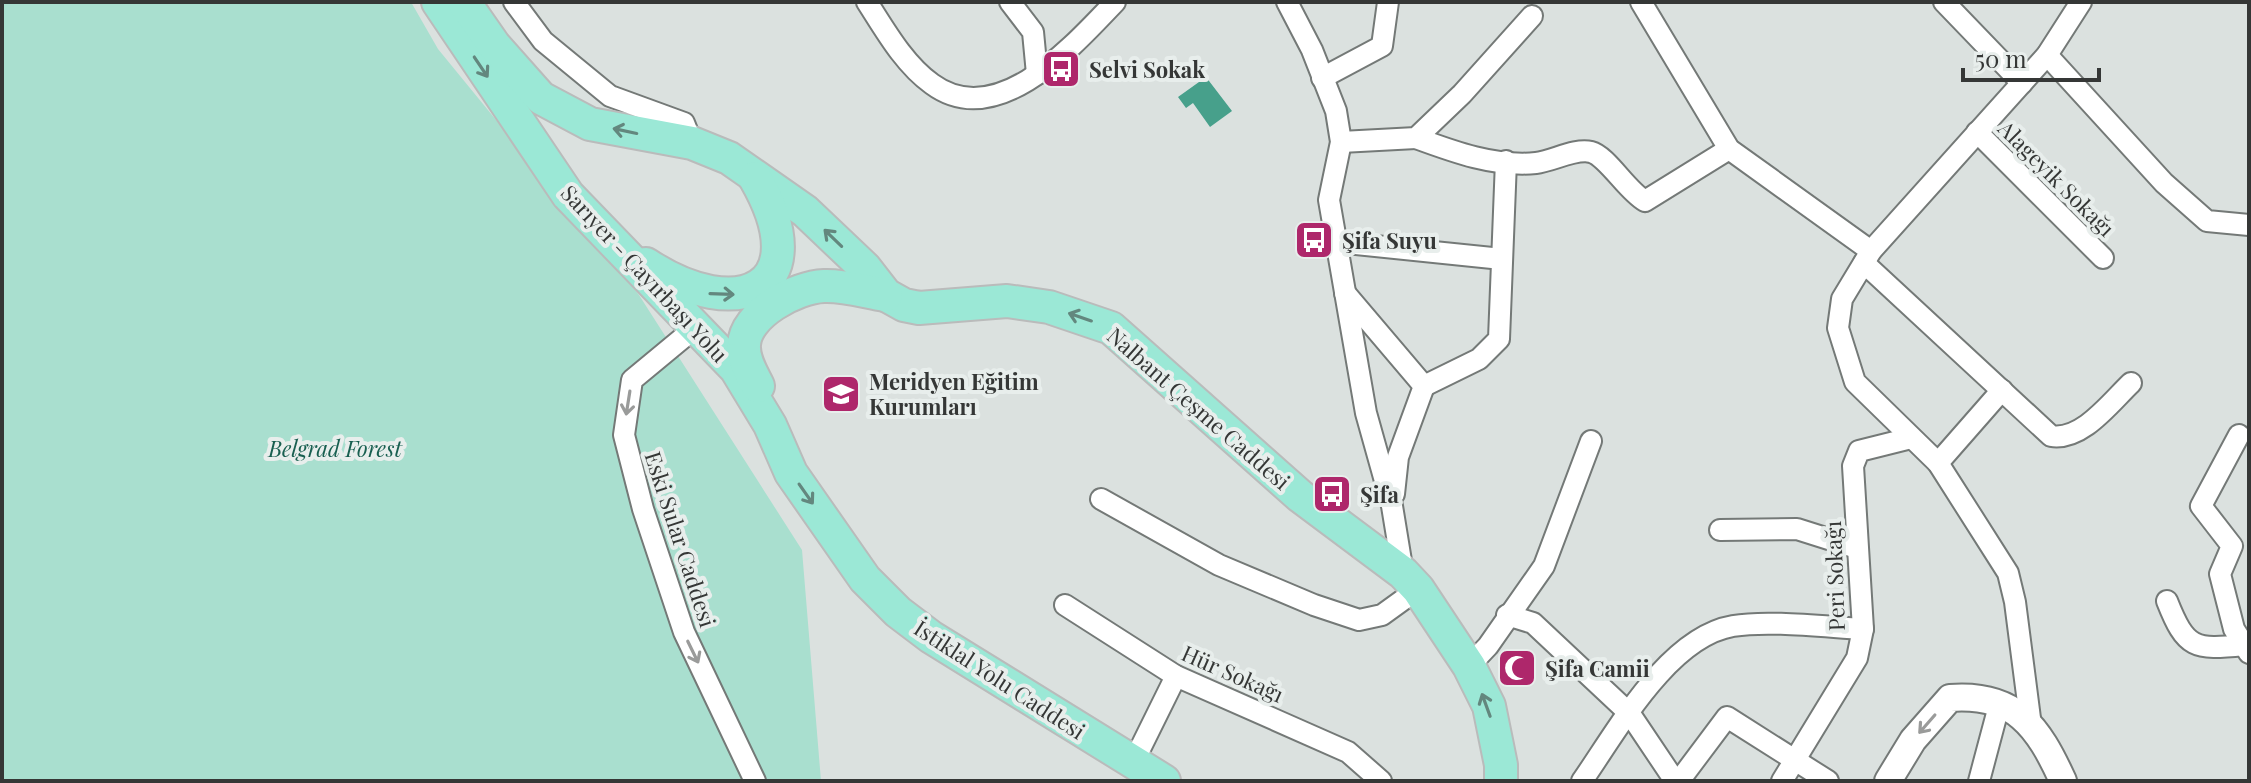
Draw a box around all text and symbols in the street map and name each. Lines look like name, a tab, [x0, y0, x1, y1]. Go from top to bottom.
scale bar	[1963, 32, 2099, 82]
text: 50 m	[1975, 42, 2027, 74]
bus stop icon: Selvi Sokak	[1040, 48, 1082, 90]
place label: Selvi Sokak	[1089, 54, 1205, 84]
one-way arrow	[473, 55, 489, 78]
street label: Alageyik Sokağı	[1992, 113, 2122, 243]
one-way arrow	[613, 123, 639, 138]
street label: Sarıyer - Çayırbaşı Yolu	[555, 178, 735, 368]
bus stop icon: Şifa Suyu	[1293, 219, 1335, 261]
place label: Şifa Suyu	[1342, 225, 1437, 255]
one-way arrow	[823, 228, 843, 247]
one-way arrow	[708, 286, 735, 302]
one-way arrow	[1068, 309, 1093, 324]
street label: Nalbant Çeşme Caddesi	[1101, 320, 1297, 496]
place label: Meridyen Eğitim Kurumları	[869, 366, 1039, 421]
school or university icon: Meridyen Eğitim Kurumları	[820, 373, 862, 415]
one-way arrow	[620, 390, 635, 415]
park label: Belgrad Forest	[267, 433, 403, 463]
street label: Eski Sular Caddesi	[638, 447, 724, 631]
bus stop icon: Şifa	[1311, 473, 1353, 515]
place label: Şifa	[1360, 479, 1400, 509]
one-way arrow	[798, 482, 814, 504]
street label: Peri Sokağı	[1817, 520, 1851, 632]
street label: İstiklal Yolu Caddesi	[909, 612, 1091, 746]
street label: Hür Sokağı	[1177, 637, 1289, 709]
one-way arrow	[686, 639, 701, 663]
mosque icon: Şifa Camii	[1496, 647, 1538, 689]
place label: Şifa Camii	[1545, 653, 1650, 683]
one-way arrow	[1478, 693, 1493, 718]
one-way arrow	[1918, 713, 1936, 733]

